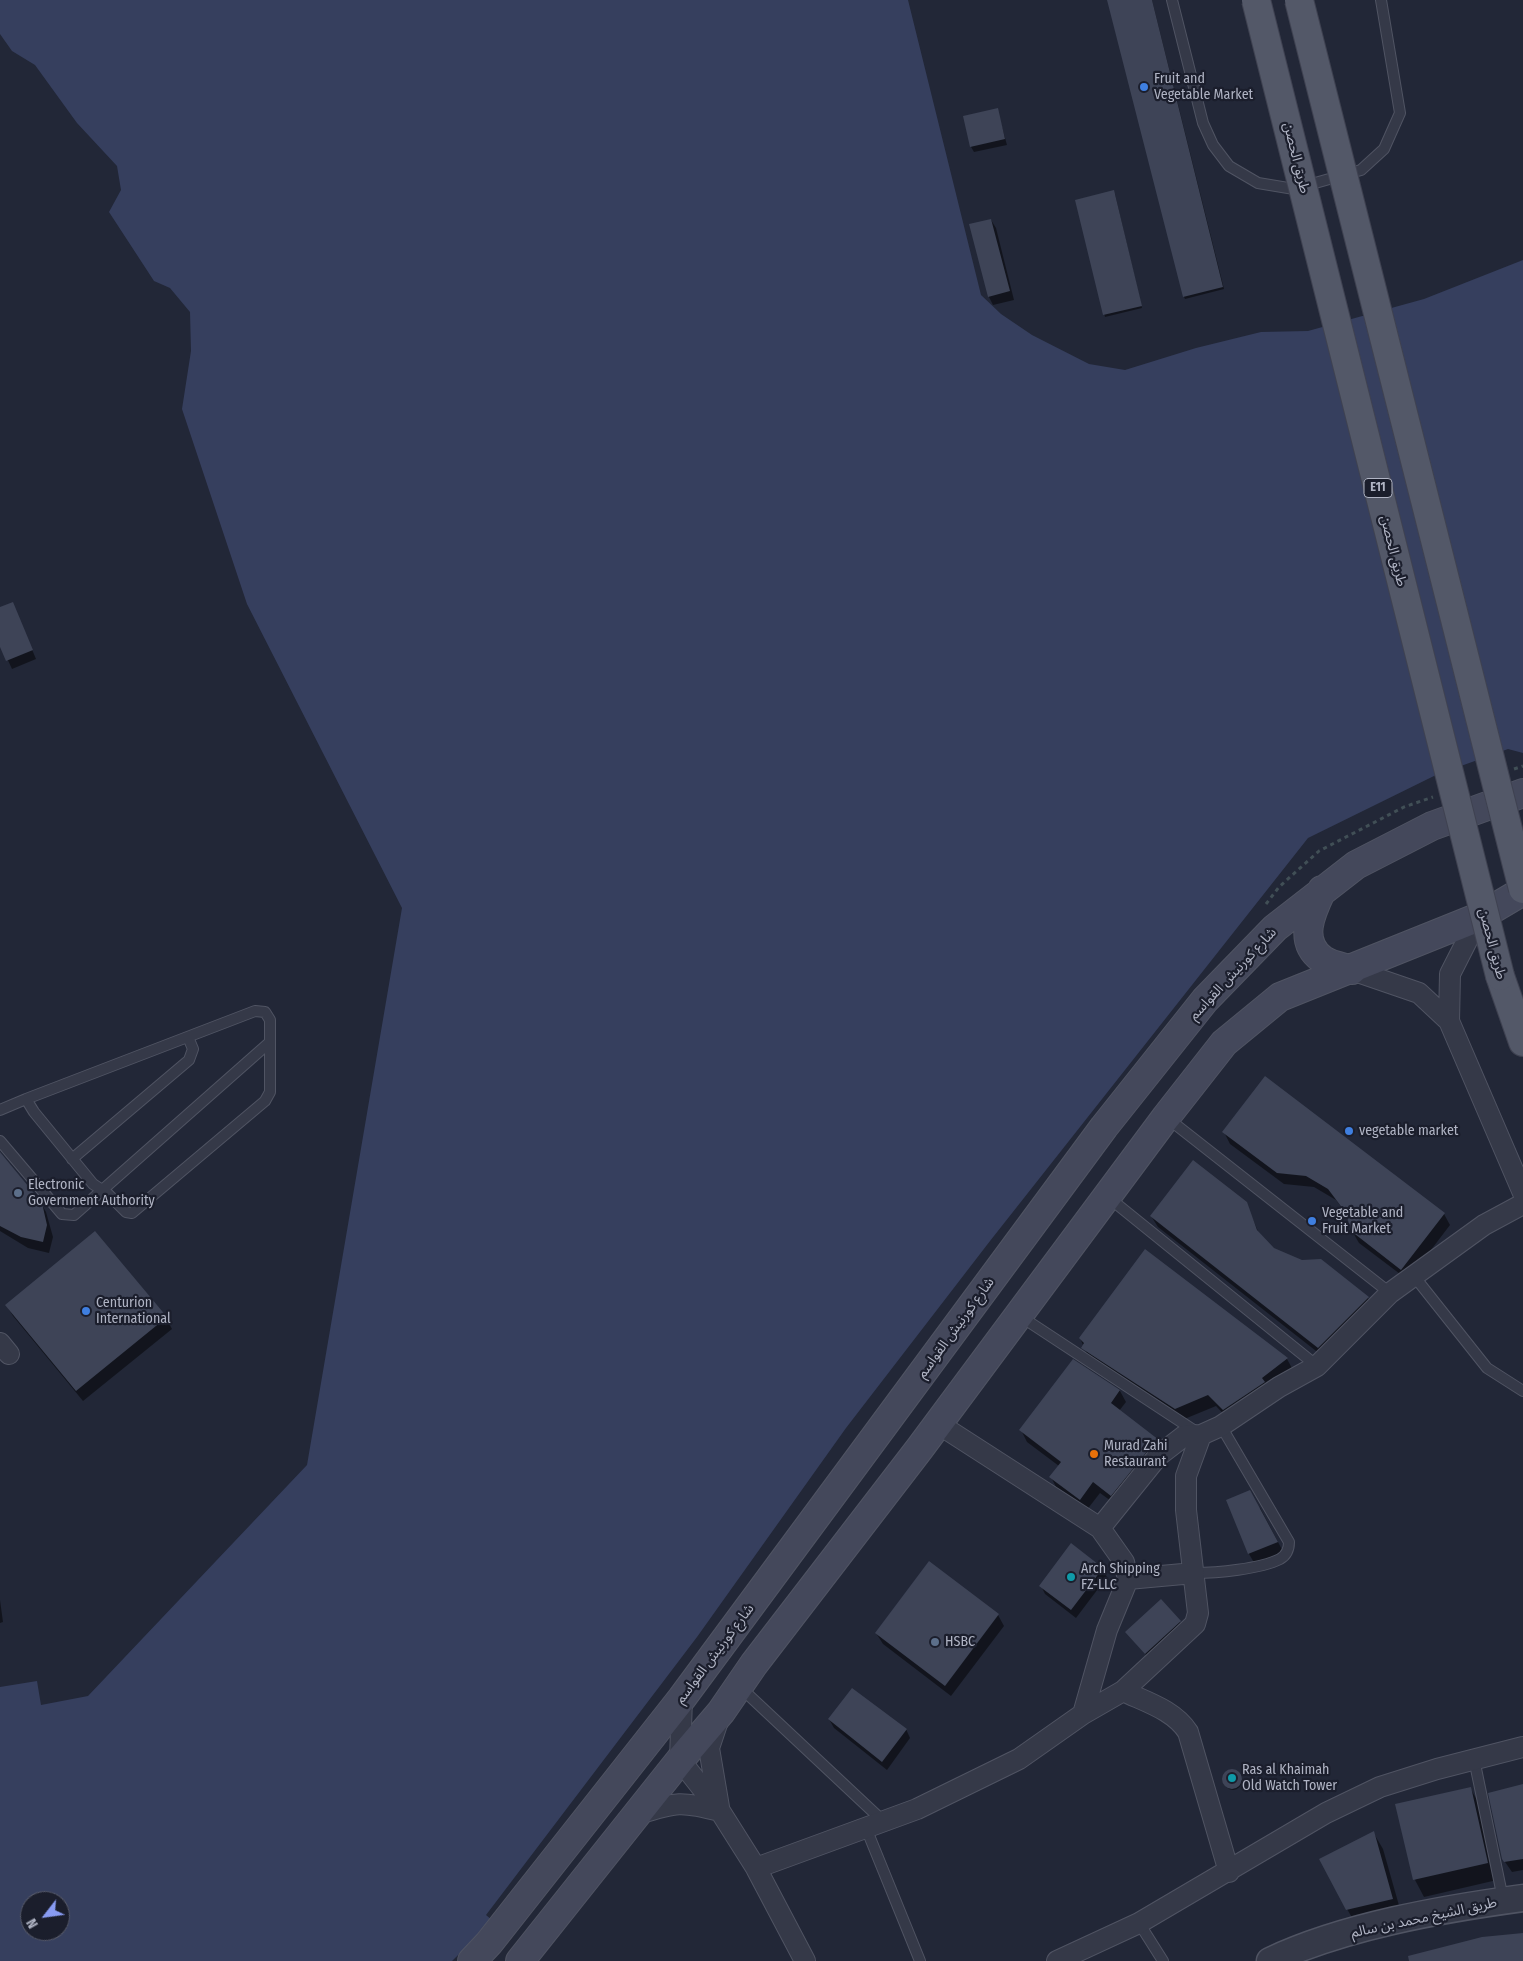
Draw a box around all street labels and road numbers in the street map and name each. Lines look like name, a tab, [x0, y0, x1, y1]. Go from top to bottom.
street label: طريق الحصن	[1279, 121, 1313, 195]
road number: E11	[1364, 478, 1392, 498]
street label: طريق الحصن	[1376, 514, 1410, 588]
street label: طريق الحصن	[1474, 907, 1510, 981]
street label: شارع كورنيش القواسم	[1186, 924, 1280, 1024]
street label: شارع كورنيش القواسم	[914, 1274, 998, 1382]
street label: شارع كورنيش القواسم	[672, 1601, 758, 1707]
street label: طريق الشيخ محمد بن سالم	[1349, 1894, 1499, 1942]

